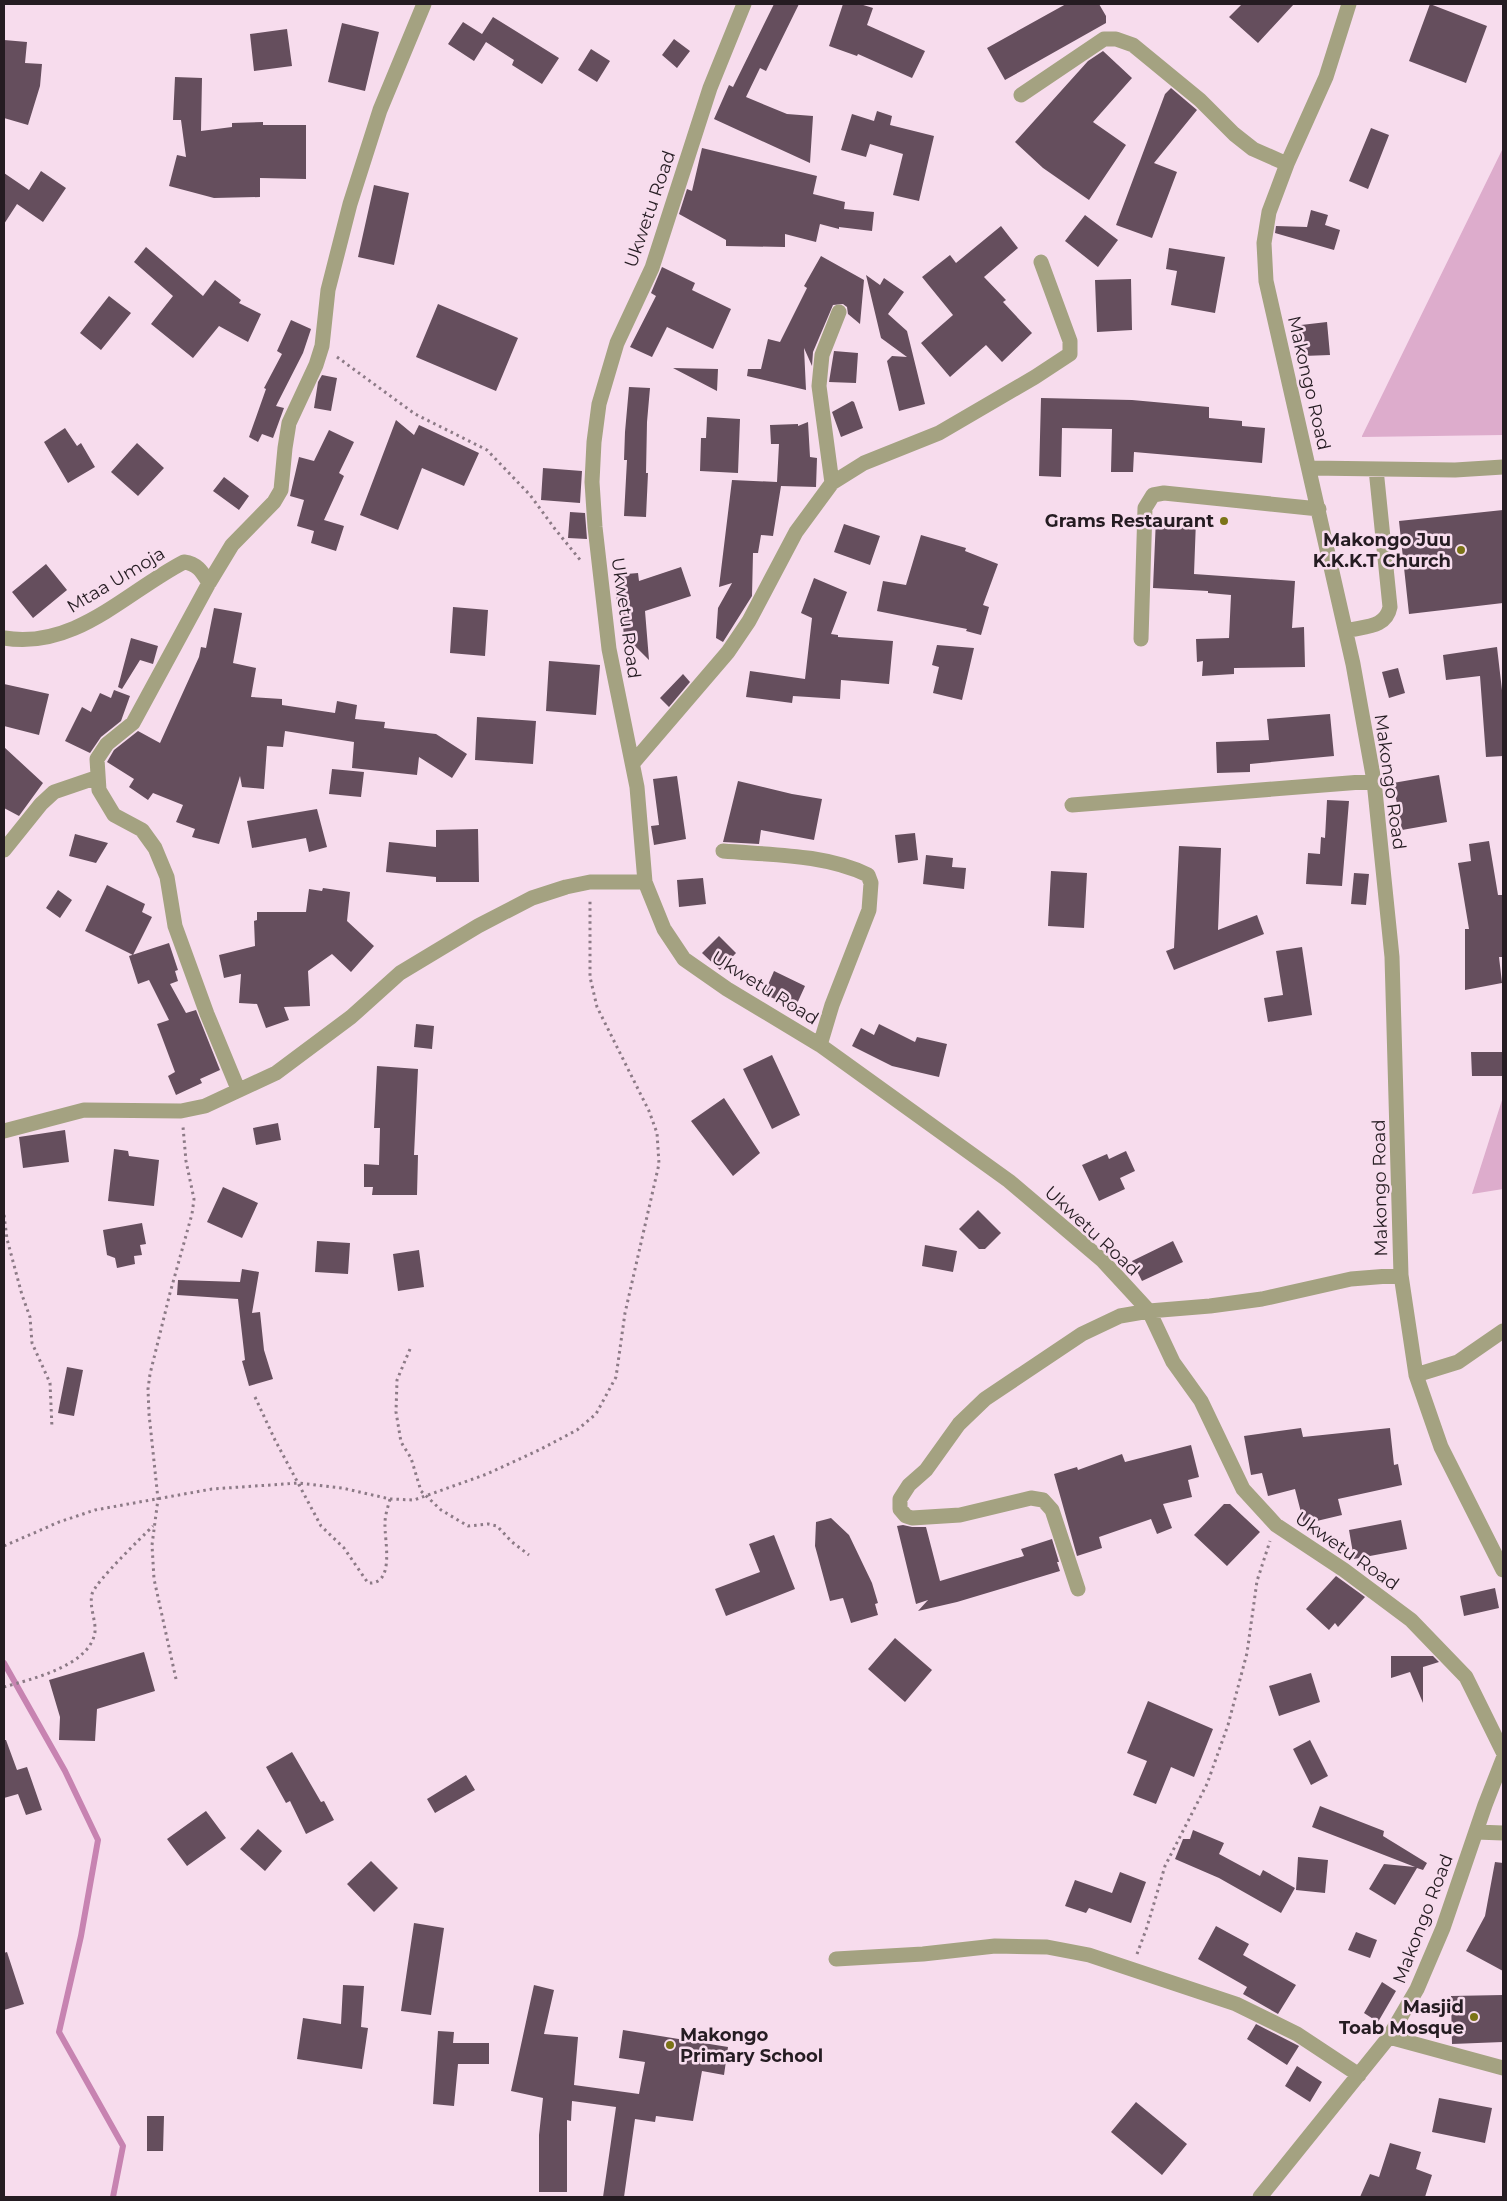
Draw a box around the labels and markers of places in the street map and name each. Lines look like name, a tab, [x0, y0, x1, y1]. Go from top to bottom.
place label: Grams Restaurant	[1045, 510, 1214, 532]
marker: Grams Restaurant	[1218, 515, 1230, 527]
place label: Makongo Juu K.K.K.T Church	[1313, 529, 1451, 572]
marker: Makongo Juu K.K.K.T Church	[1455, 544, 1467, 556]
place label: Masjid Toab Mosque	[1339, 1996, 1464, 2039]
marker: Masjid Toab Mosque	[1468, 2011, 1480, 2023]
place label: Makongo Primary School	[680, 2024, 823, 2067]
marker: Makongo Primary School	[664, 2039, 676, 2051]

